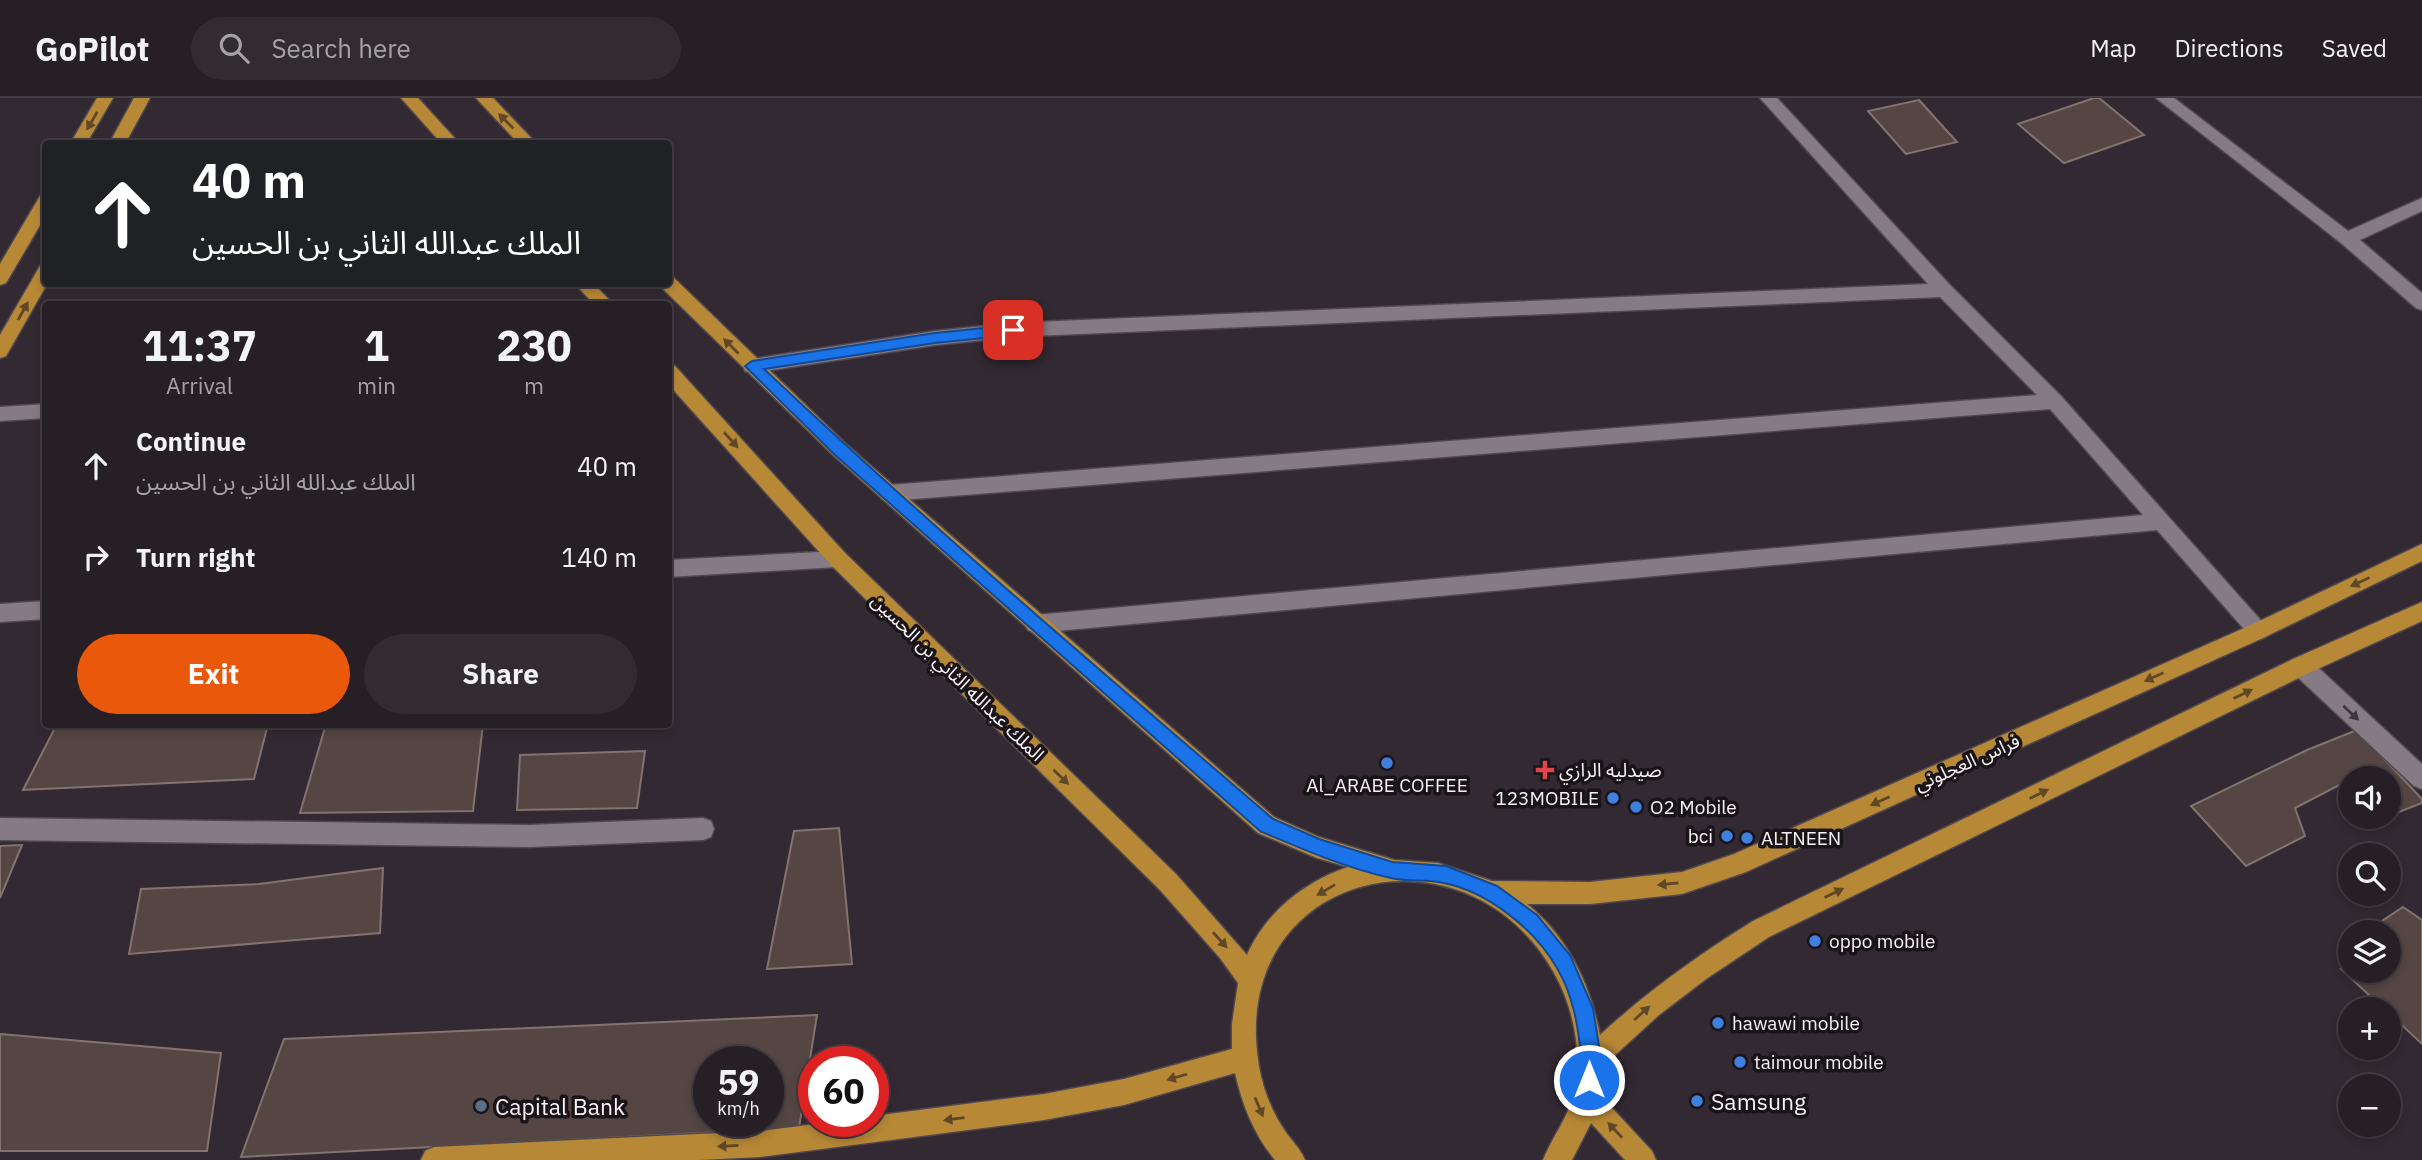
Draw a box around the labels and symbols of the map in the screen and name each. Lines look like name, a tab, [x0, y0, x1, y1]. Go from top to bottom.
one-way arrow	[85, 111, 98, 130]
one-way arrow	[498, 112, 515, 129]
pin	[983, 300, 1043, 360]
one-way arrow	[17, 301, 29, 320]
one-way arrow	[723, 337, 740, 354]
one-way arrow	[723, 431, 739, 449]
one-way arrow	[2350, 576, 2370, 587]
street label: الملك عبدالله الثاني بن الحسين	[864, 588, 1049, 768]
one-way arrow	[2144, 671, 2164, 683]
one-way arrow	[2233, 688, 2253, 700]
one-way arrow	[2342, 704, 2359, 720]
street label: فراس العجلوني	[1911, 728, 2025, 799]
marker: Al_ARABE COFFEE	[1379, 755, 1395, 771]
place label: صيدليه الرازي	[1559, 758, 1662, 785]
marker: صيدليه الرازي	[1537, 762, 1553, 778]
one-way arrow	[1052, 769, 1069, 785]
place label: Al_ARABE COFFEE	[1306, 773, 1468, 797]
place label: 123MOBILE	[1495, 786, 1599, 810]
one-way arrow	[2029, 788, 2049, 799]
marker: 123MOBILE	[1605, 790, 1621, 806]
place label: O2 Mobile	[1650, 795, 1737, 819]
one-way arrow	[1869, 796, 1890, 807]
marker: O2 Mobile	[1628, 799, 1644, 815]
place label: bci	[1688, 824, 1713, 848]
place label: ALTNEEN	[1761, 826, 1841, 850]
marker: bci	[1719, 828, 1735, 844]
marker: ALTNEEN	[1739, 830, 1755, 846]
one-way arrow	[1657, 879, 1679, 890]
one-way arrow	[1317, 884, 1336, 896]
one-way arrow	[1824, 888, 1844, 899]
place label: oppo mobile	[1829, 929, 1935, 953]
one-way arrow	[1212, 931, 1228, 949]
marker: oppo mobile	[1807, 933, 1823, 949]
one-way arrow	[1633, 1006, 1650, 1022]
place label: hawawi mobile	[1732, 1011, 1860, 1035]
marker: hawawi mobile	[1710, 1015, 1726, 1031]
position arrow	[1552, 1043, 1626, 1117]
speed limit sign: 60	[798, 1046, 889, 1137]
place label: taimour mobile	[1754, 1050, 1884, 1074]
marker: taimour mobile	[1732, 1054, 1748, 1070]
one-way arrow	[1166, 1073, 1187, 1083]
place label: Samsung	[1711, 1086, 1806, 1116]
place label: Capital Bank	[495, 1091, 625, 1121]
marker: Samsung	[1689, 1093, 1705, 1109]
one-way arrow	[1253, 1097, 1265, 1117]
marker: Capital Bank	[473, 1098, 489, 1114]
one-way arrow	[943, 1113, 965, 1124]
one-way arrow	[1607, 1121, 1623, 1139]
one-way arrow	[717, 1140, 739, 1151]

